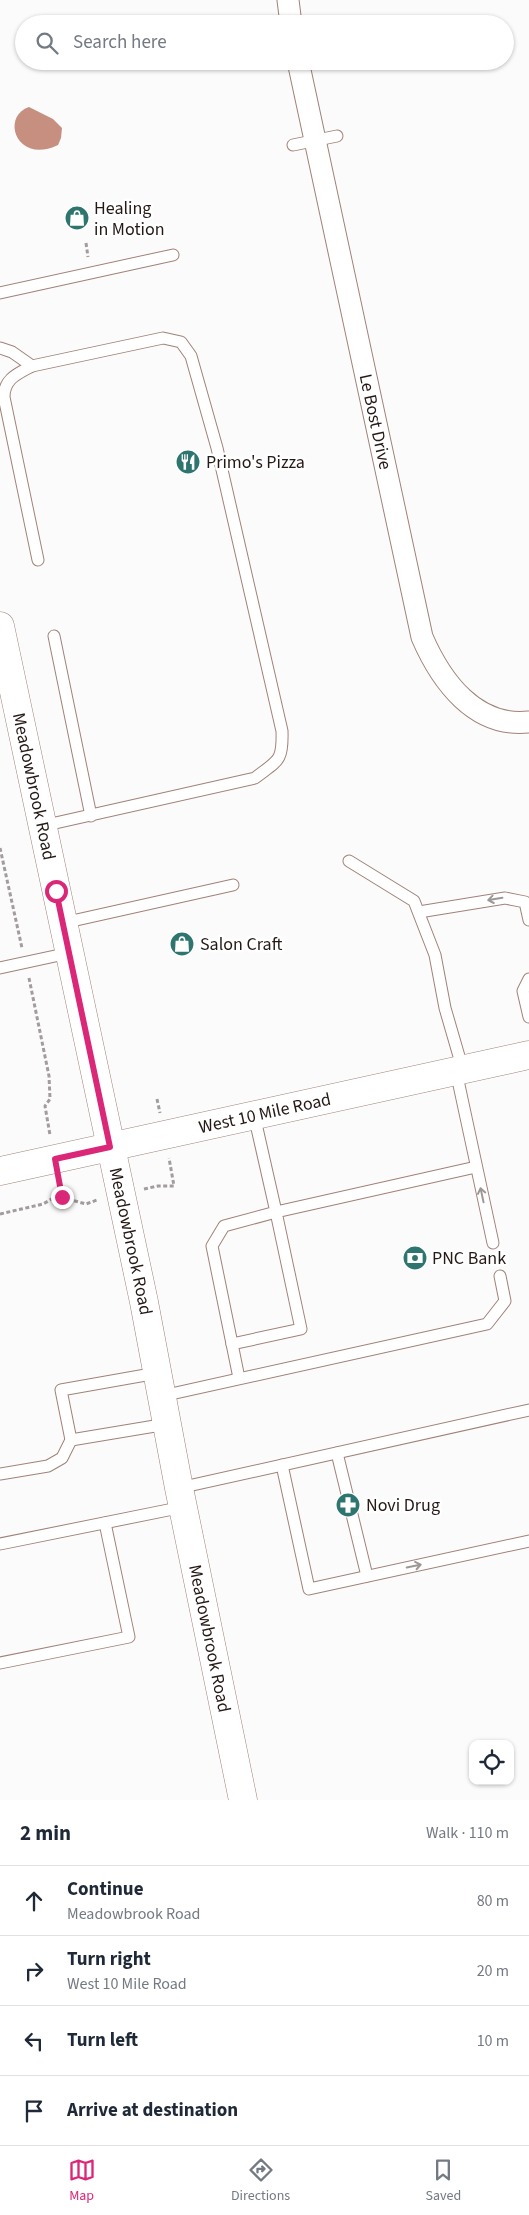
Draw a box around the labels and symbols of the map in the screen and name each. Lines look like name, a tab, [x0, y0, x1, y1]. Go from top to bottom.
place label: Healing in Motion	[94, 196, 165, 242]
shop icon: Healing in Motion	[64, 205, 90, 231]
street label: Le Bost Drive	[353, 372, 398, 472]
restaurant icon: Primo's Pizza	[175, 449, 201, 475]
place label: Primo's Pizza	[206, 450, 305, 475]
street label: Meadowbrook Road	[6, 710, 62, 863]
route start	[45, 880, 68, 903]
one-way arrow	[487, 895, 503, 905]
shop icon: Salon Craft	[169, 931, 195, 957]
place label: Salon Craft	[200, 932, 283, 957]
street label: West 10 Mile Road	[196, 1087, 333, 1140]
street label: Meadowbrook Road	[103, 1165, 158, 1317]
route end	[51, 1186, 74, 1209]
one-way arrow	[477, 1188, 487, 1204]
bank icon: PNC Bank	[402, 1245, 428, 1271]
place label: PNC Bank	[432, 1246, 506, 1271]
pharmacy icon: Novi Drug	[335, 1492, 361, 1518]
place label: Novi Drug	[366, 1493, 440, 1518]
one-way arrow	[406, 1561, 422, 1570]
street label: Meadowbrook Road	[182, 1562, 237, 1715]

